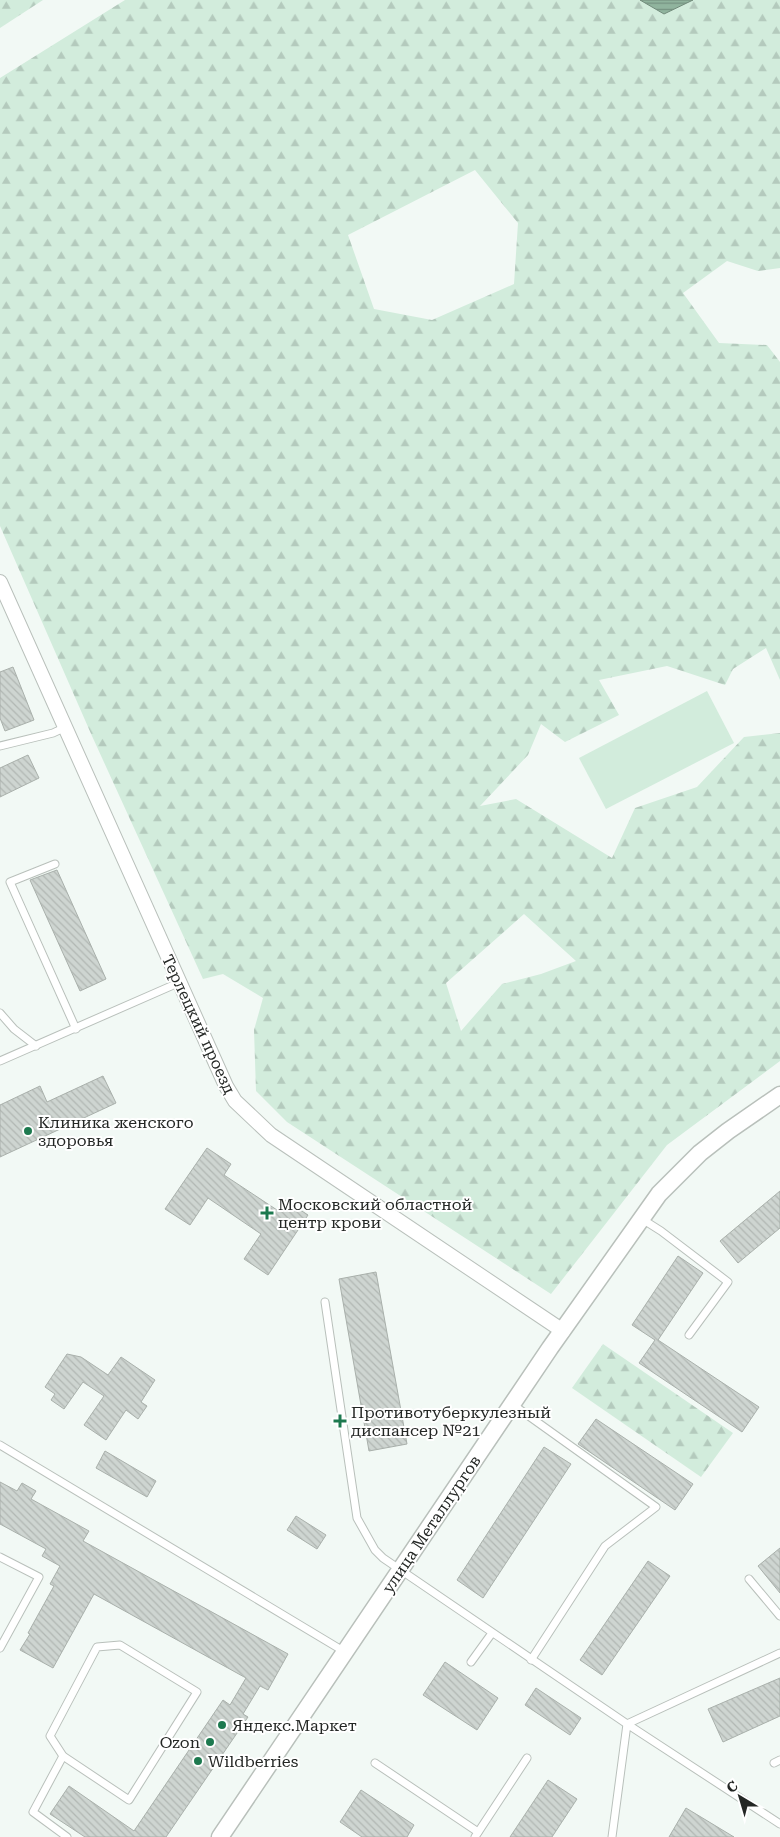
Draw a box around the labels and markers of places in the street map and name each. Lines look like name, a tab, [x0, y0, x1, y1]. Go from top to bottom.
place label: Клиника женского здоровья	[38, 1113, 194, 1150]
marker: Клиника женского здоровья	[22, 1125, 34, 1137]
place label: Московский областной центр крови	[278, 1195, 472, 1232]
marker: Московский областной центр крови	[260, 1206, 274, 1220]
place label: Противотуберкулезный диспансер №21	[351, 1403, 551, 1440]
marker: Противотуберкулезный диспансер №21	[333, 1414, 347, 1428]
place label: Яндекс.Маркет	[232, 1716, 357, 1735]
marker: Яндекс.Маркет	[216, 1719, 228, 1731]
place label: Ozon	[160, 1733, 200, 1752]
marker: Ozon	[204, 1736, 216, 1748]
place label: Wildberries	[208, 1752, 299, 1771]
marker: Wildberries	[192, 1755, 204, 1767]

